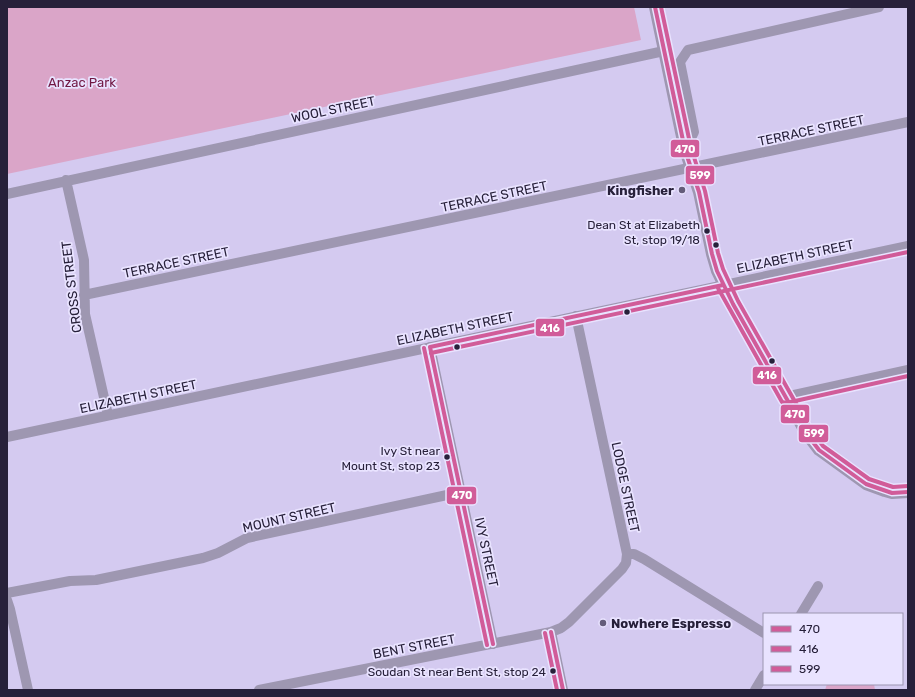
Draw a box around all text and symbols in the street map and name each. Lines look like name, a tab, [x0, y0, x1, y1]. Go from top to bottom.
park label: Anzac Park	[48, 75, 116, 90]
street label: WOOL STREET	[290, 93, 377, 126]
street label: TERRACE STREET	[757, 112, 866, 149]
line badge: 470	[670, 139, 700, 158]
text: 470	[674, 143, 696, 156]
line badge: 599	[685, 165, 715, 185]
text: 599	[689, 169, 711, 182]
street label: TERRACE STREET	[440, 178, 549, 215]
place label: Kingfisher	[607, 183, 674, 198]
marker: Kingfisher	[677, 185, 687, 195]
place label: Dean St at Elizabeth St, stop 19/18	[587, 218, 700, 247]
marker: Dean St at Elizabeth St, stop 19/18	[702, 226, 712, 236]
street label: ELIZABETH STREET	[735, 237, 855, 276]
street label: CROSS STREET	[58, 240, 85, 334]
unlabelled marker	[711, 240, 721, 250]
street label: TERRACE STREET	[122, 244, 231, 281]
unlabelled marker	[622, 307, 632, 317]
street label: ELIZABETH STREET	[395, 309, 515, 348]
line badge: 416	[535, 318, 565, 337]
text: 416	[540, 322, 560, 335]
unlabelled marker	[452, 342, 462, 352]
unlabelled marker	[767, 356, 777, 366]
line badge: 416	[752, 366, 782, 385]
text: 416	[757, 369, 777, 382]
street label: ELIZABETH STREET	[78, 377, 198, 416]
line badge: 470	[780, 404, 810, 424]
text: 470	[784, 408, 806, 421]
line badge: 599	[798, 424, 829, 443]
text: 599	[803, 427, 825, 440]
street label: LODGE STREET	[609, 440, 643, 534]
place label: Ivy St near Mount St, stop 23	[341, 444, 440, 473]
marker: Ivy St near Mount St, stop 23	[442, 452, 452, 462]
line badge: 470	[446, 486, 477, 505]
text: 470	[451, 489, 473, 502]
street label: MOUNT STREET	[241, 499, 338, 535]
street label: IVY STREET	[472, 516, 501, 589]
legend	[763, 613, 903, 685]
place label: Nowhere Espresso	[611, 616, 731, 631]
marker: Nowhere Espresso	[598, 618, 608, 628]
text: 470	[799, 622, 820, 636]
street label: BENT STREET	[372, 631, 457, 662]
text: 416	[799, 642, 819, 656]
text: 599	[799, 662, 820, 676]
place label: Soudan St near Bent St, stop 24	[368, 665, 547, 679]
marker: Soudan St near Bent St, stop 24	[548, 666, 558, 676]

